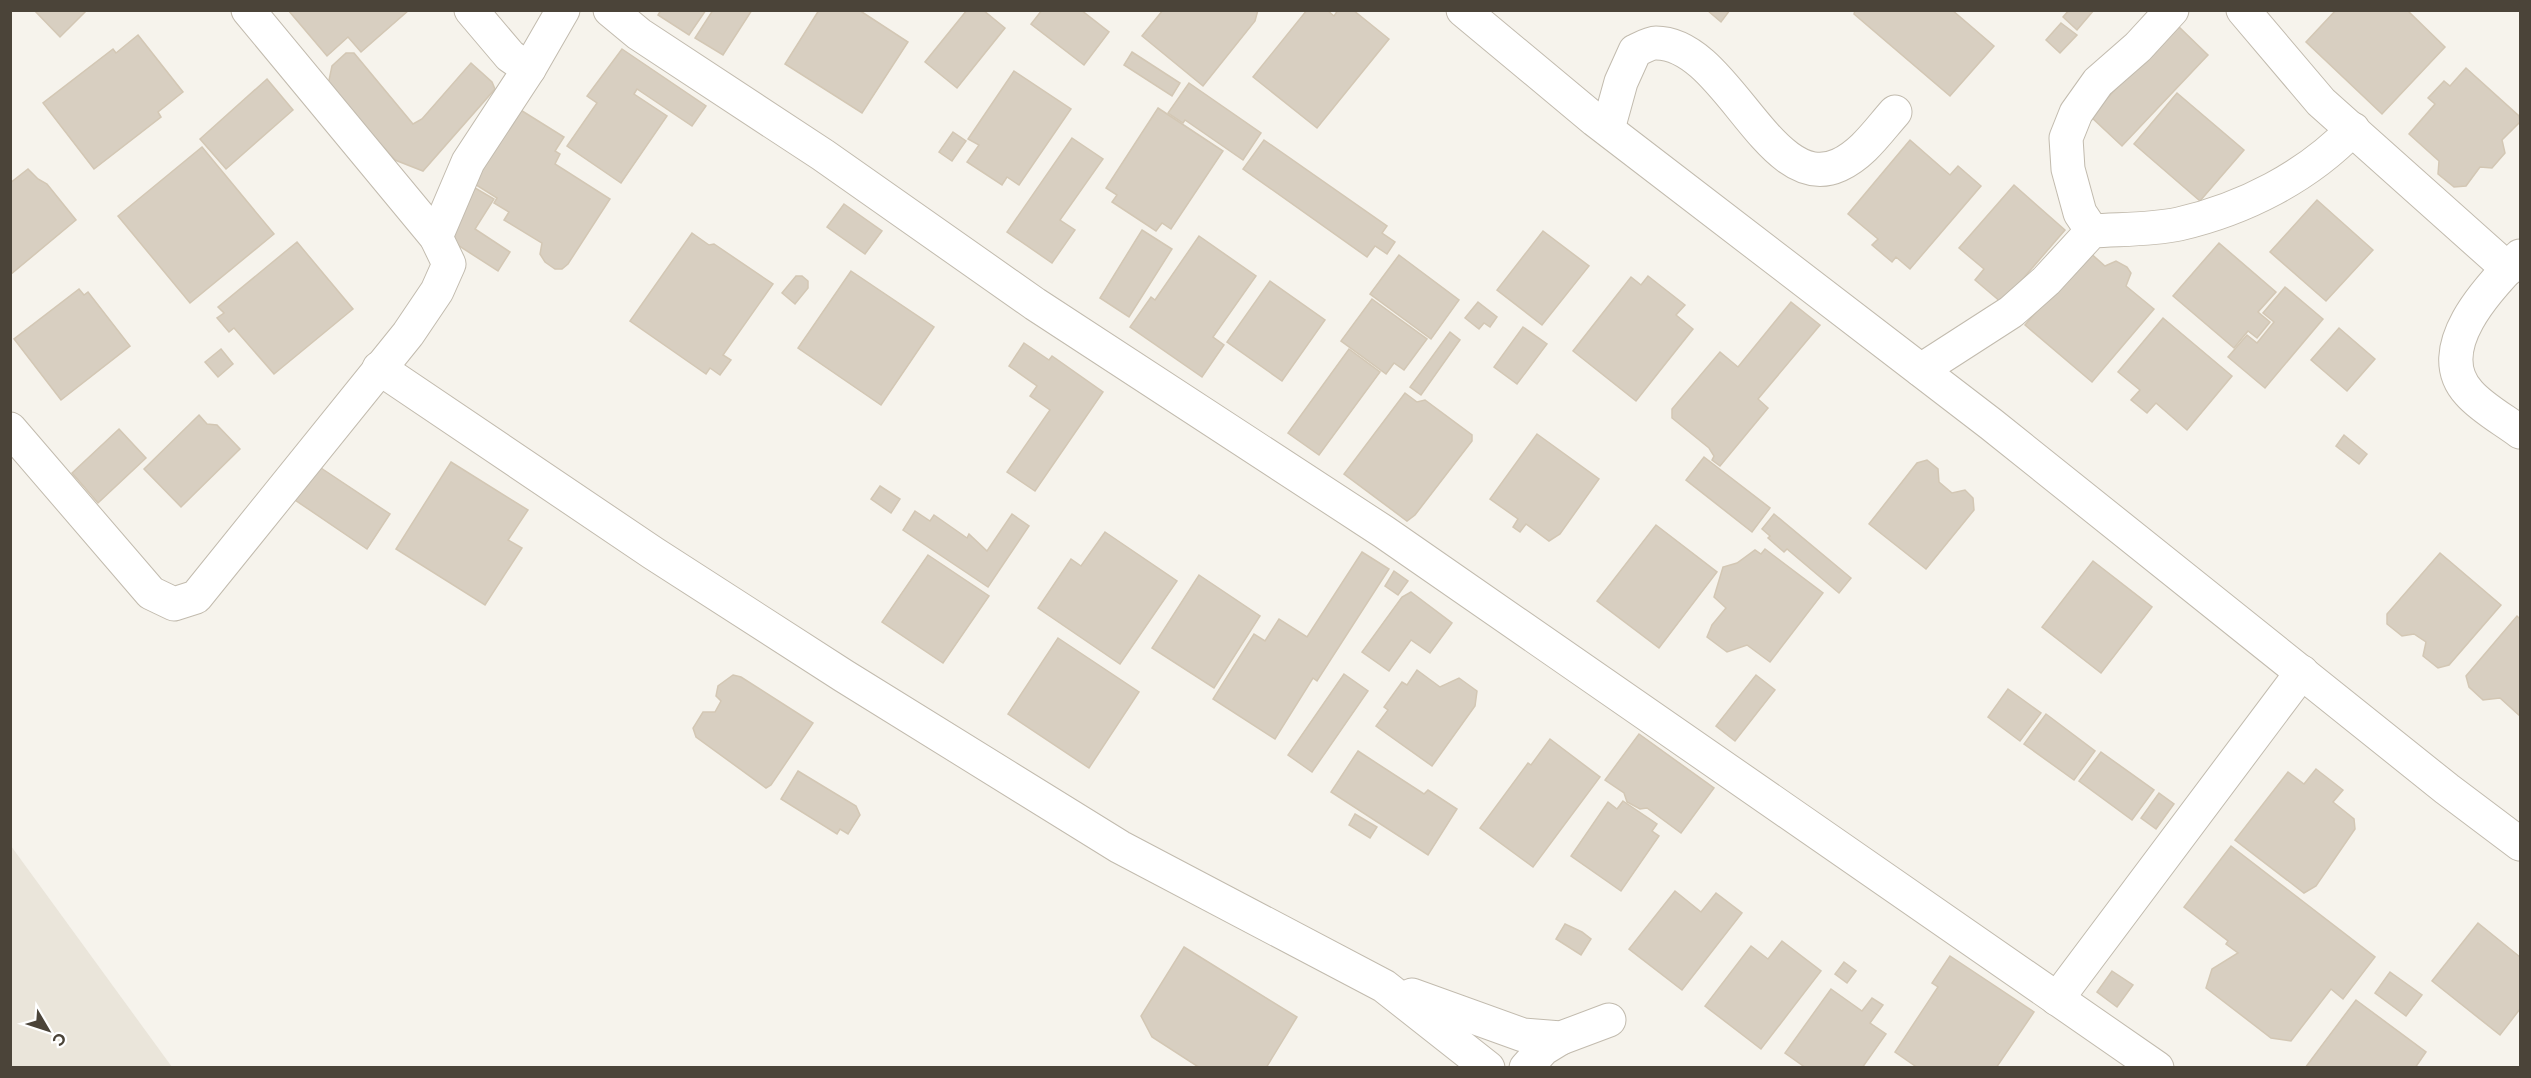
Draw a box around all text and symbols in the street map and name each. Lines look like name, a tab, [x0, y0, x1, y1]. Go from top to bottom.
north arrow	[18, 1000, 78, 1060]
text: С	[48, 1029, 70, 1050]

